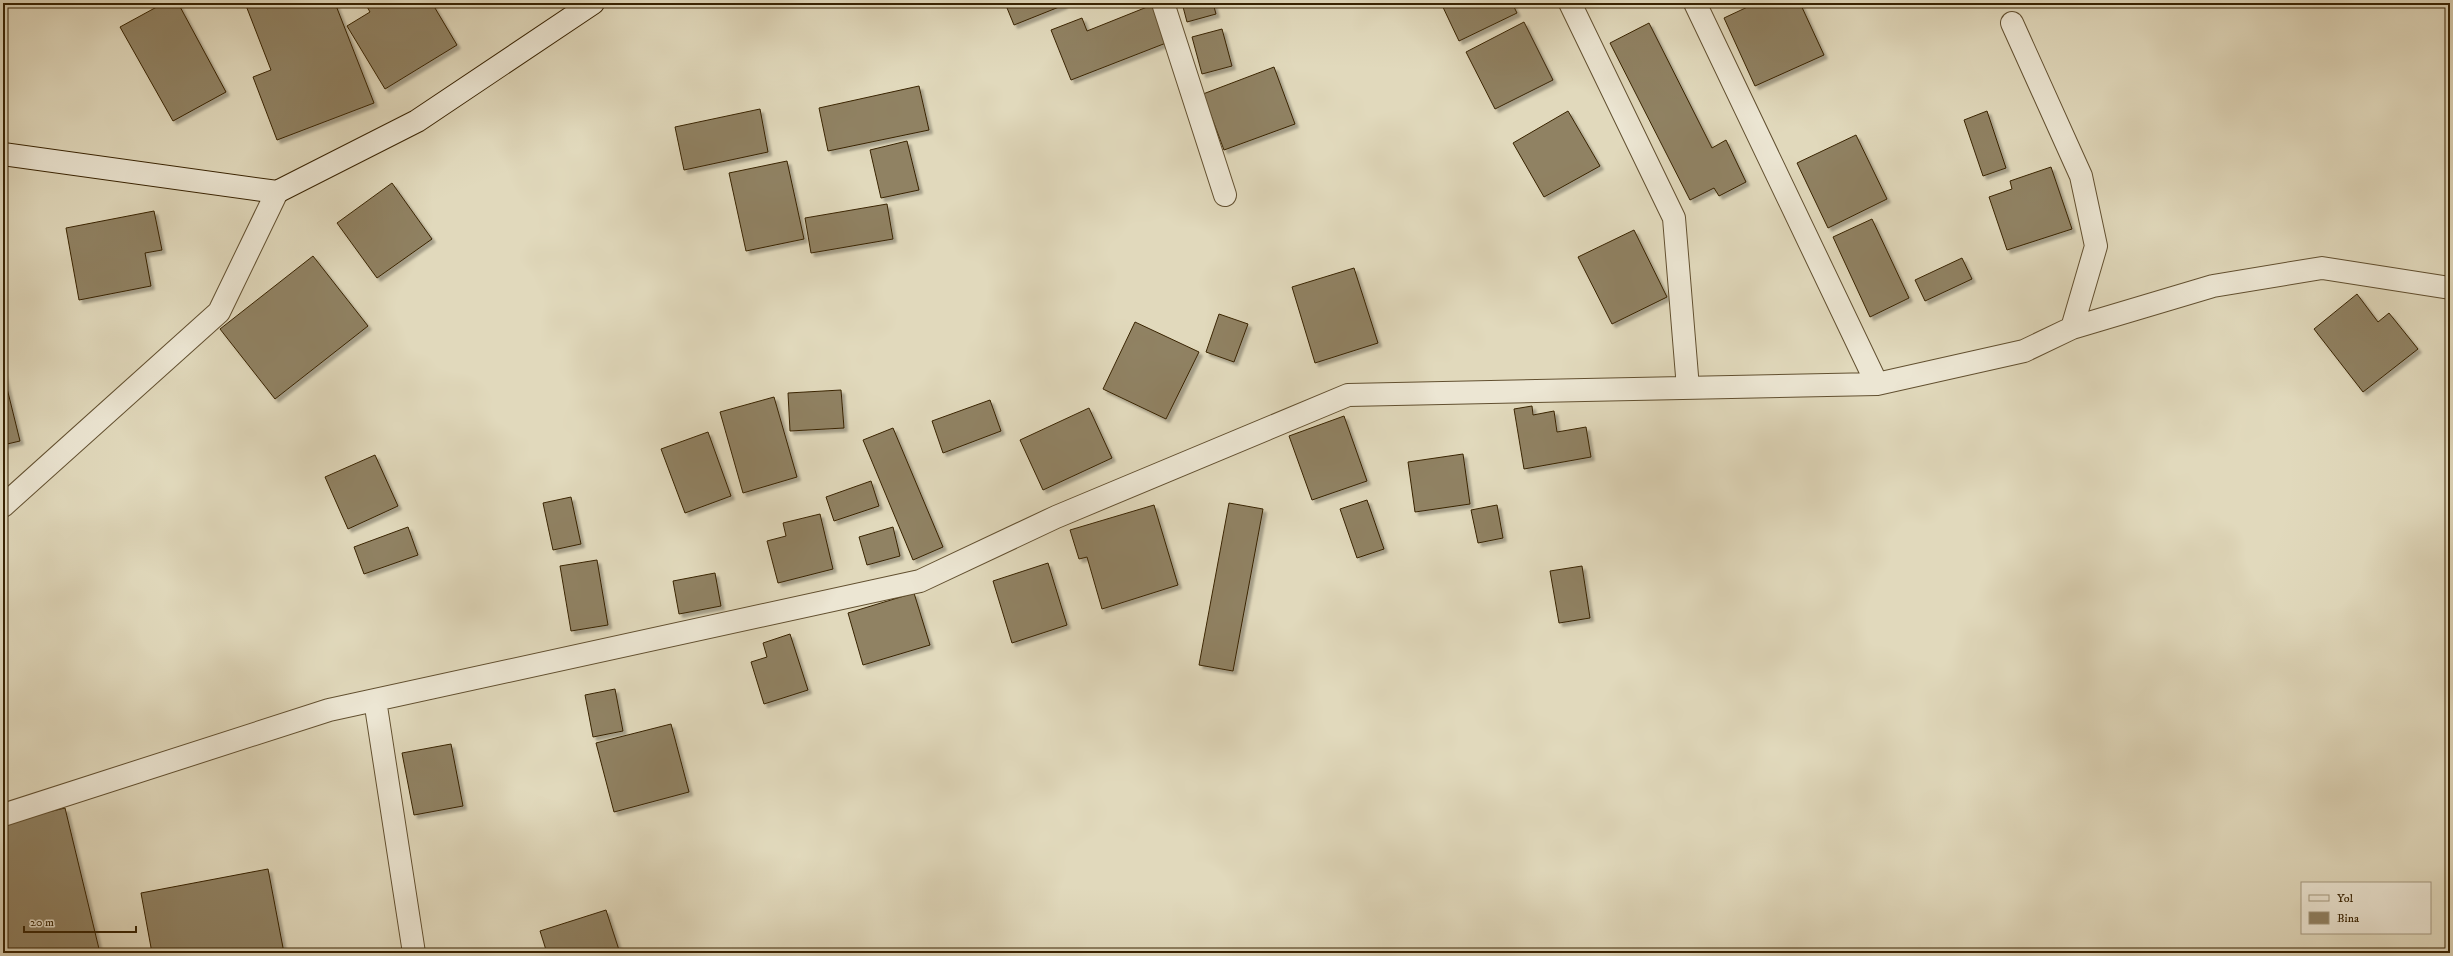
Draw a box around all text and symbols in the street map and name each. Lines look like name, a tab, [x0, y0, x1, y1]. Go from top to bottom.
legend	[2301, 882, 2431, 934]
text: Yol	[2337, 891, 2354, 906]
scale bar	[24, 908, 136, 934]
text: Bina	[2337, 911, 2360, 926]
text: 20 m	[30, 915, 54, 930]

